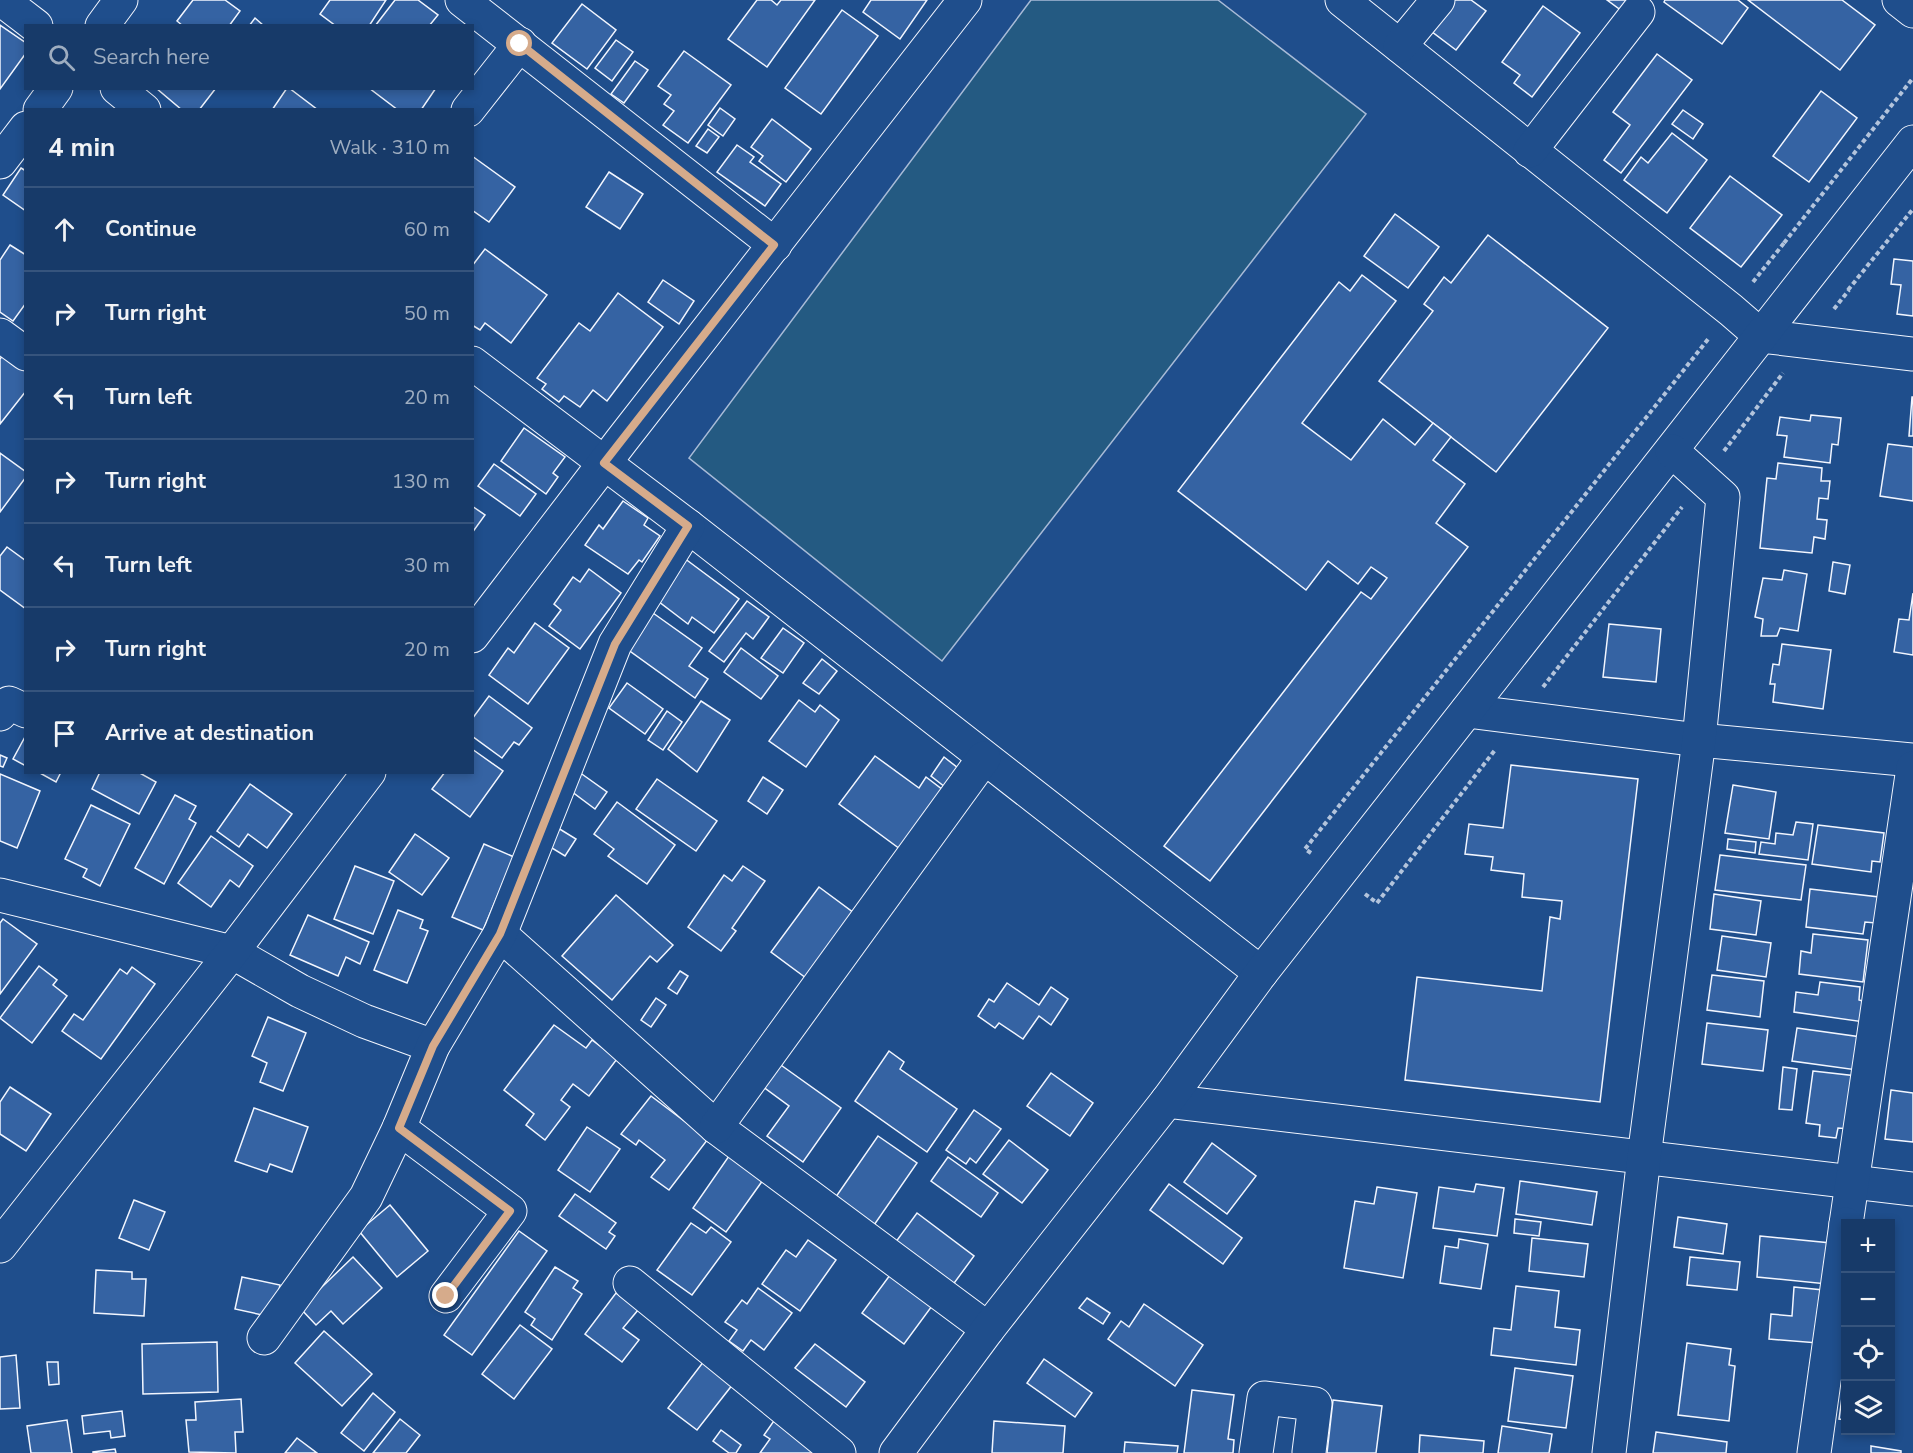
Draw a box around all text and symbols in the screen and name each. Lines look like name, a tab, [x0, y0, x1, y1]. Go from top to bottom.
search box	[24, 24, 474, 90]
route start	[506, 30, 532, 56]
icon: search	[45, 41, 78, 74]
text: Search here	[93, 42, 210, 72]
text: 4 min	[48, 130, 115, 165]
text: Walk · 310 m	[330, 134, 450, 161]
icon: ahead	[48, 213, 81, 246]
text: Continue	[105, 214, 196, 244]
text: 60 m	[404, 216, 450, 243]
icon: right	[48, 297, 81, 330]
text: Turn right	[105, 298, 206, 328]
text: 50 m	[404, 300, 450, 327]
icon: left	[48, 381, 81, 414]
text: Turn left	[105, 382, 192, 412]
text: 20 m	[404, 384, 450, 411]
icon: right	[48, 465, 81, 498]
text: Turn right	[105, 466, 206, 496]
text: 130 m	[392, 468, 450, 495]
icon: left	[48, 549, 81, 582]
text: Turn left	[105, 550, 192, 580]
text: 30 m	[404, 552, 450, 579]
icon: right	[48, 633, 81, 666]
text: Turn right	[105, 634, 206, 664]
text: 20 m	[404, 636, 450, 663]
icon: arrive	[48, 717, 81, 750]
text: Arrive at destination	[105, 718, 314, 748]
map controls	[1841, 1219, 1895, 1435]
button: +	[1841, 1219, 1895, 1273]
button: −	[1841, 1273, 1895, 1327]
route end	[432, 1282, 458, 1308]
button: locate	[1841, 1327, 1895, 1381]
button: layers	[1841, 1381, 1895, 1435]

